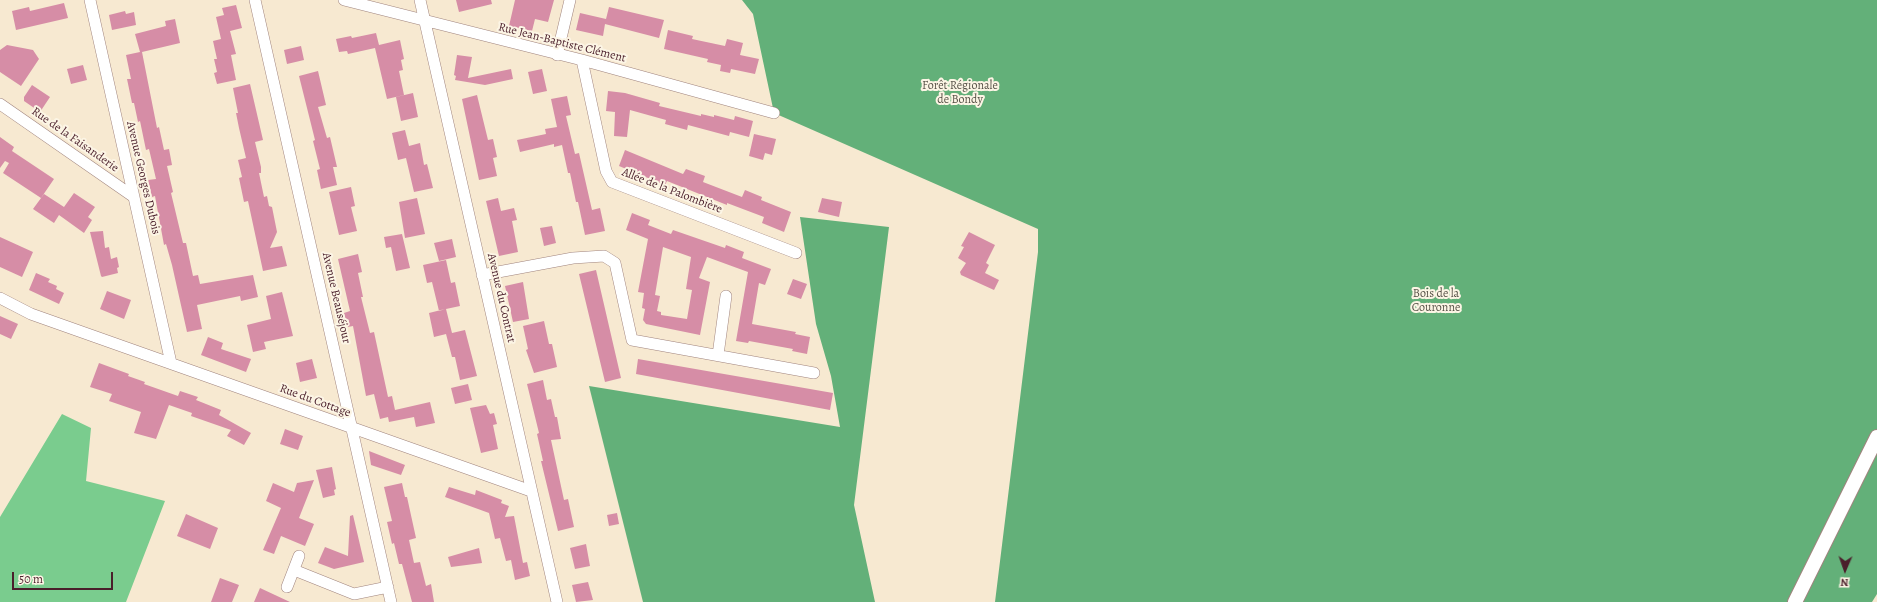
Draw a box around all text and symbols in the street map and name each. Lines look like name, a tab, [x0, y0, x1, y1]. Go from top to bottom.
street label: Rue Jean-Baptiste Clément	[497, 20, 627, 66]
park label: Forêt Régionale de Bondy	[922, 79, 998, 107]
street label: Rue de la Faisanderie	[29, 105, 121, 175]
street label: Avenue Georges Dubois	[123, 120, 163, 236]
street label: Allée de la Palombière	[620, 165, 724, 217]
street label: Avenue Beauséjour	[319, 251, 353, 345]
street label: Avenue du Contrat	[484, 252, 518, 344]
park label: Bois de la Couronne	[1412, 287, 1460, 315]
street label: Rue du Cottage	[277, 381, 353, 421]
north arrow	[1825, 550, 1865, 590]
scale bar	[14, 564, 115, 590]
text: 50 m	[19, 571, 43, 587]
text: N	[1840, 575, 1849, 590]

